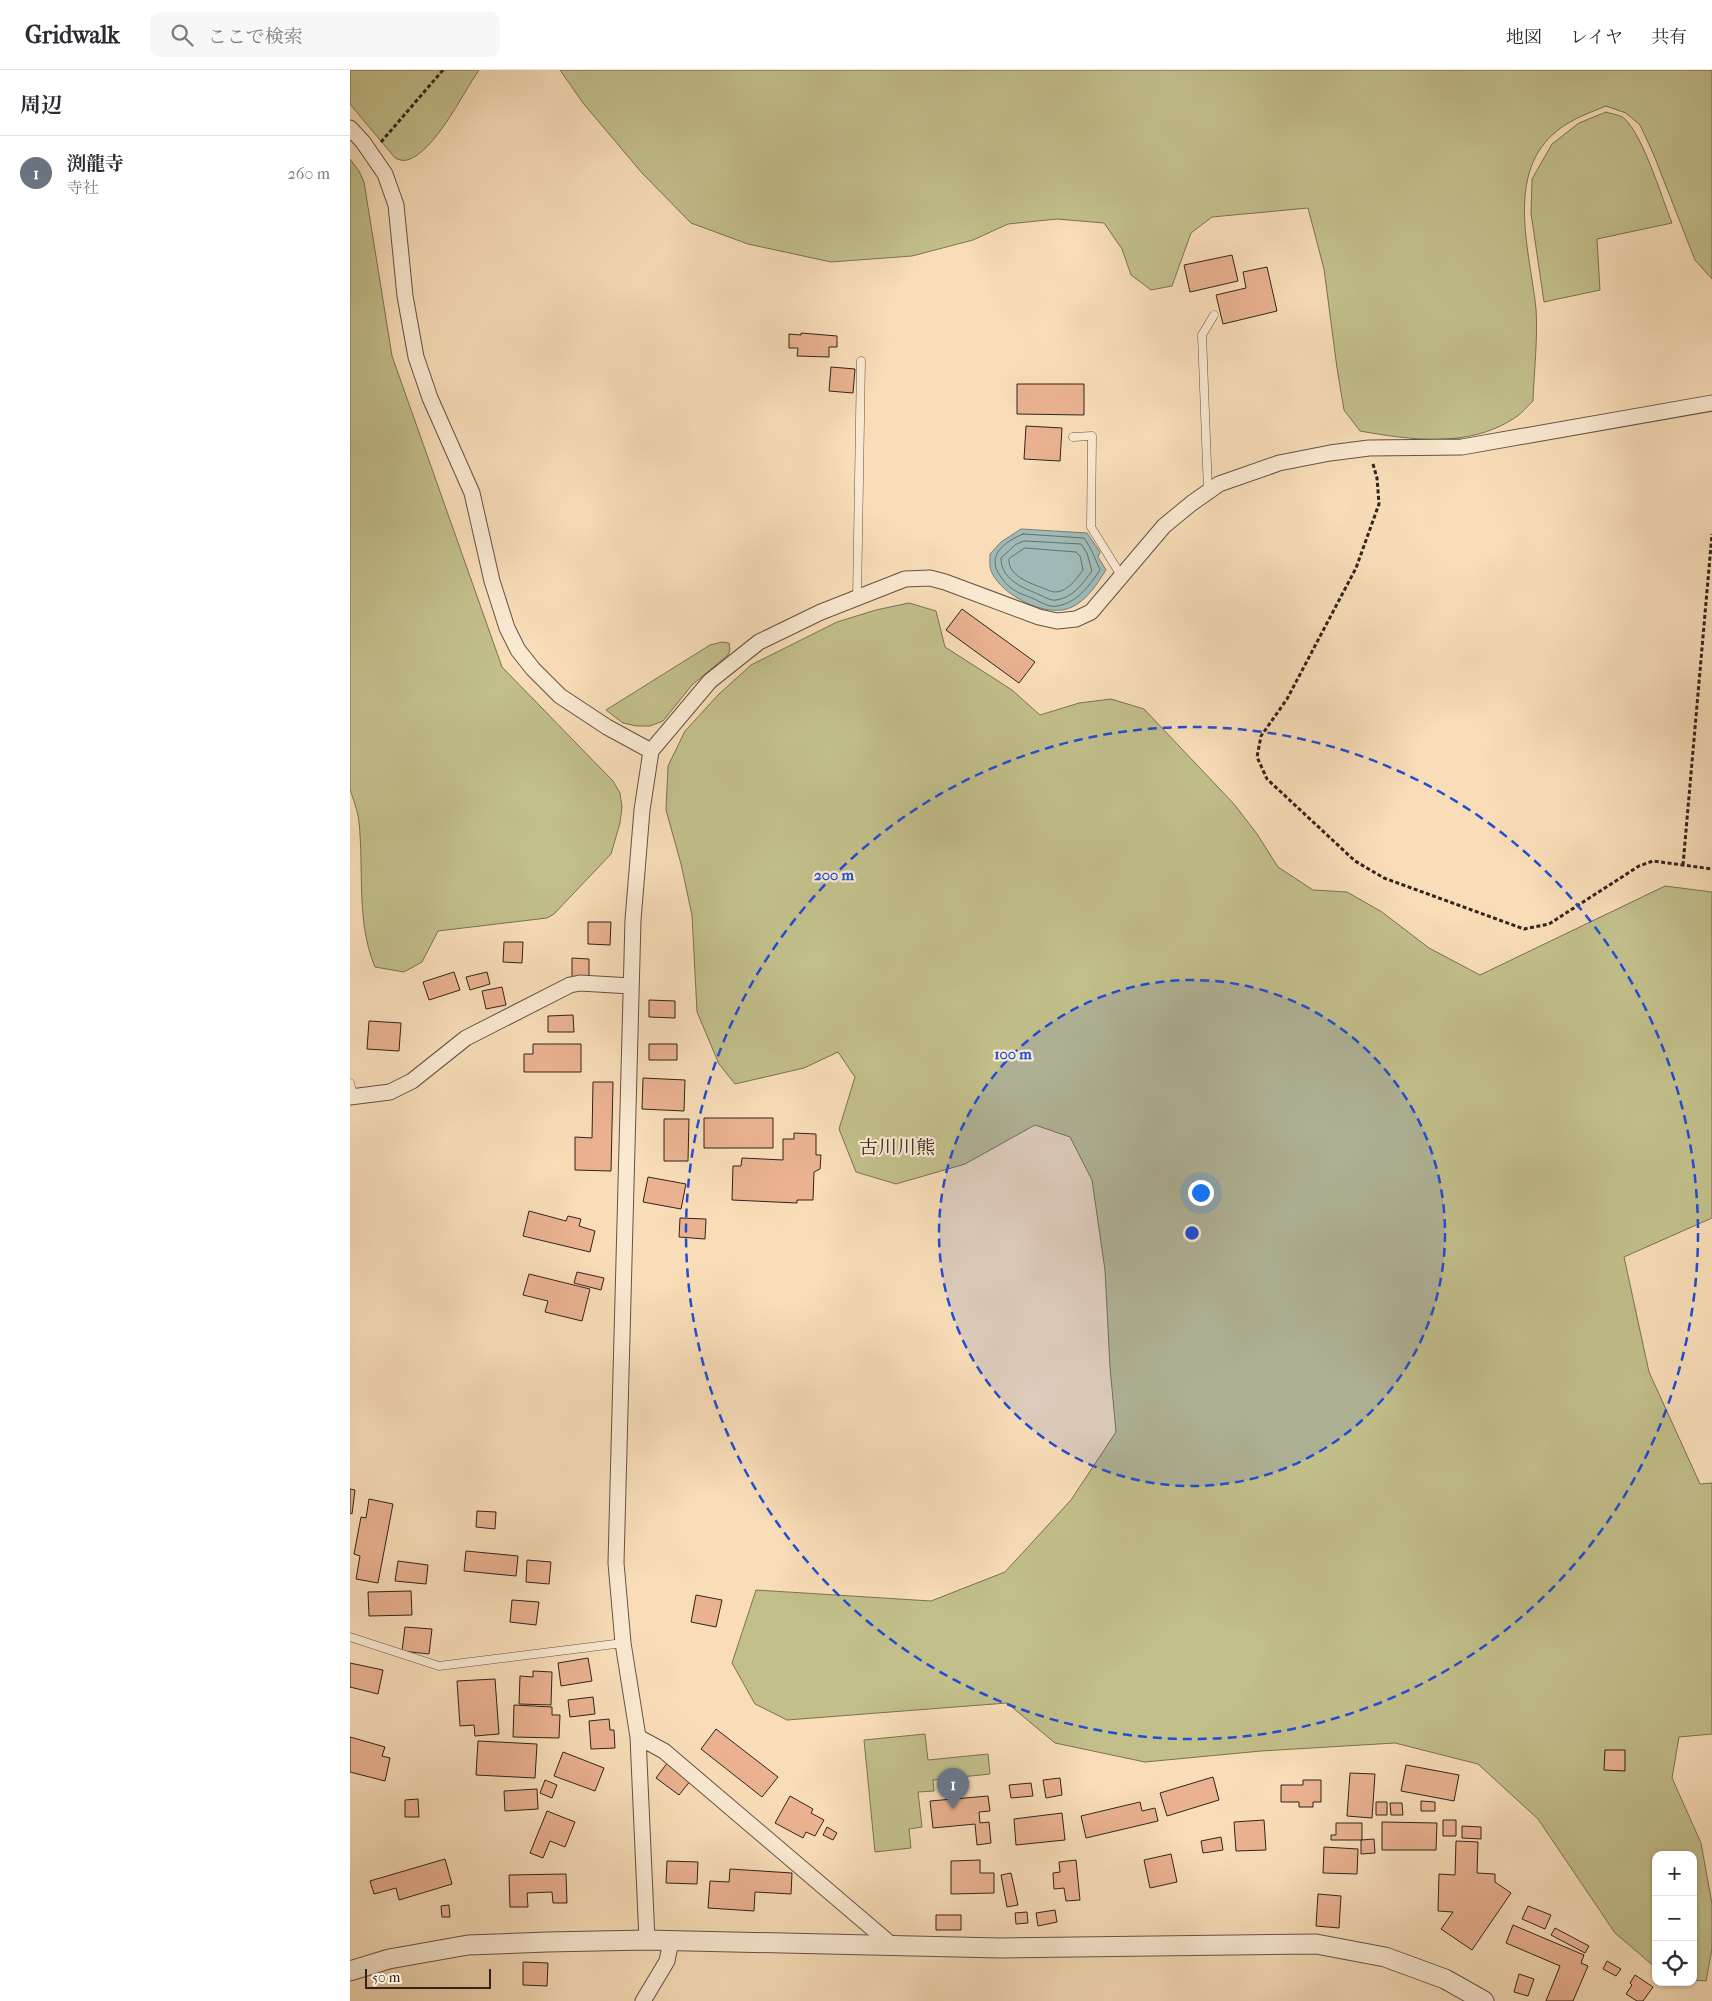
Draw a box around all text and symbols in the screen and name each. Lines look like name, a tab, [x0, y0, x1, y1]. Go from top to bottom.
search box	[150, 12, 500, 57]
text: Gridwalk	[25, 21, 120, 49]
icon: search	[168, 21, 196, 49]
text: ここで検索	[208, 26, 303, 48]
text: 地図	[1506, 27, 1542, 48]
text: レイヤ	[1570, 27, 1623, 48]
text: 共有	[1651, 27, 1687, 48]
text: 周辺	[20, 93, 62, 117]
text: 渕龍寺	[67, 153, 124, 175]
text: 1	[33, 164, 39, 183]
text: 260 m	[288, 164, 330, 183]
text: 寺社	[67, 178, 99, 197]
text: 200 m	[814, 866, 854, 884]
text: 100 m	[994, 1045, 1032, 1063]
district label: 古川川熊	[859, 1137, 935, 1159]
your location	[1188, 1180, 1214, 1206]
centre of rings	[1183, 1224, 1201, 1242]
pin: 1	[937, 1768, 969, 1809]
map controls	[1652, 1851, 1697, 1986]
button: +	[1652, 1851, 1697, 1896]
button: −	[1652, 1896, 1697, 1941]
button: locate	[1652, 1941, 1697, 1986]
scale bar	[365, 1966, 491, 1989]
text: 50 m	[372, 1969, 400, 1986]

